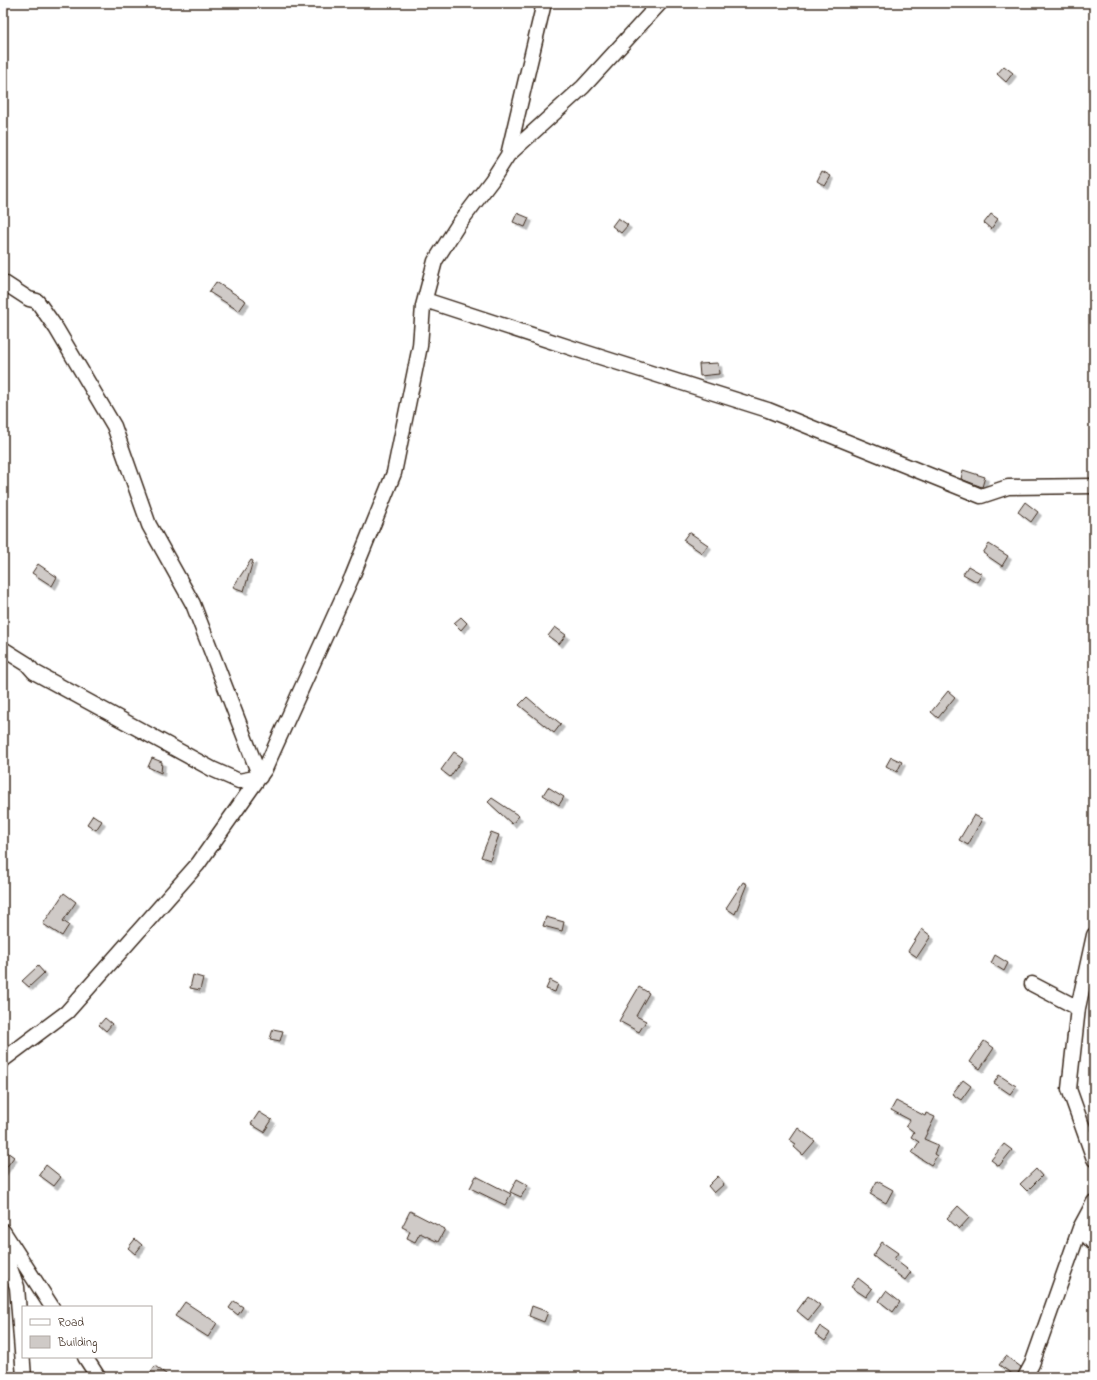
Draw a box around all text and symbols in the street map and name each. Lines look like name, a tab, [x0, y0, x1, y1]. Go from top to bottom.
legend	[22, 1306, 152, 1358]
text: Road	[58, 1314, 84, 1332]
text: Building	[57, 1334, 97, 1353]

